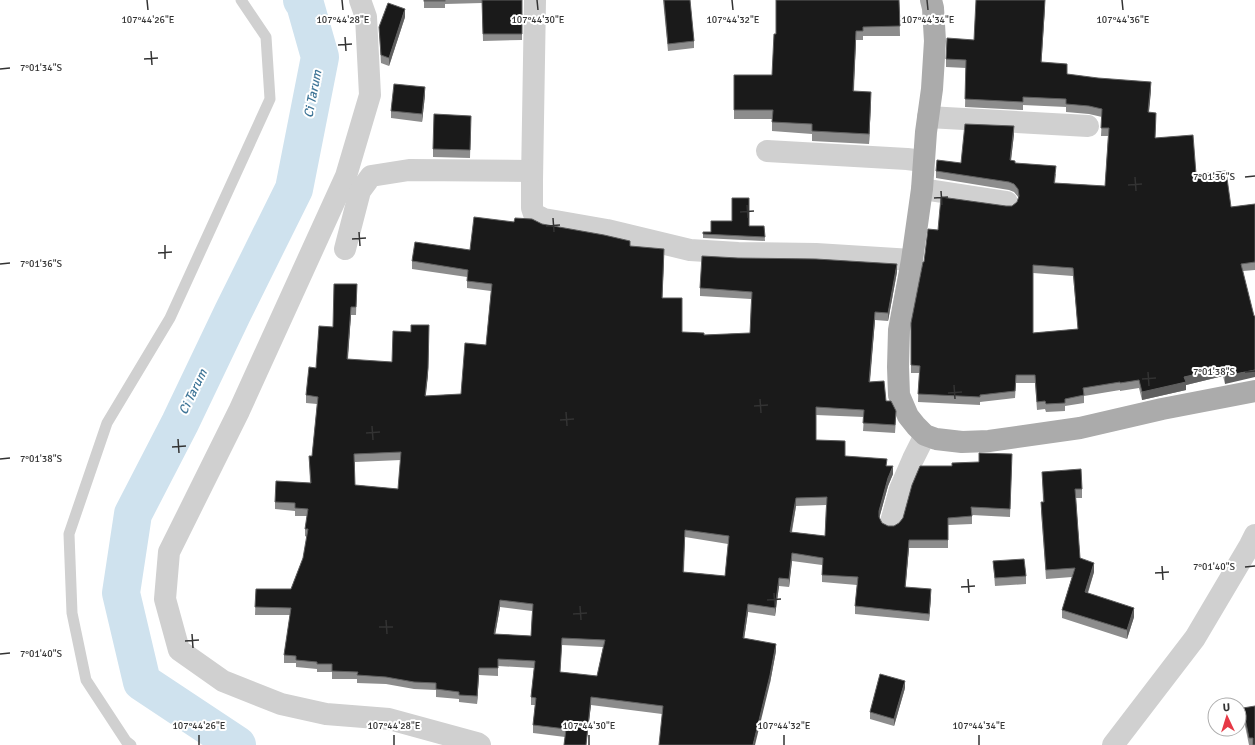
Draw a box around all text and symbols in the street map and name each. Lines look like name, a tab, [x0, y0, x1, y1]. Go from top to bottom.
text: 107°44'26"E	[121, 14, 175, 26]
text: 107°44'28"E	[316, 14, 370, 26]
text: 107°44'30"E	[511, 14, 565, 26]
text: 107°44'32"E	[706, 14, 760, 26]
text: 107°44'34"E	[901, 14, 955, 26]
text: 107°44'36"E	[1096, 14, 1150, 26]
text: 7°01'34"S	[20, 62, 63, 74]
water label: Ci Tarum	[301, 68, 326, 119]
text: 7°01'36"S	[1193, 171, 1236, 183]
text: 7°01'36"S	[20, 258, 63, 270]
water label: Ci Tarum	[175, 366, 211, 417]
text: 7°01'38"S	[1193, 366, 1236, 378]
text: 7°01'38"S	[20, 453, 63, 465]
text: 7°01'40"S	[1193, 561, 1236, 573]
text: 7°01'40"S	[20, 648, 63, 660]
north arrow	[1207, 697, 1247, 737]
text: U	[1222, 701, 1230, 714]
text: 107°44'26"E	[172, 720, 226, 732]
text: 107°44'28"E	[367, 720, 421, 732]
text: 107°44'30"E	[562, 720, 616, 732]
text: 107°44'32"E	[757, 720, 811, 732]
text: 107°44'34"E	[952, 720, 1006, 732]

